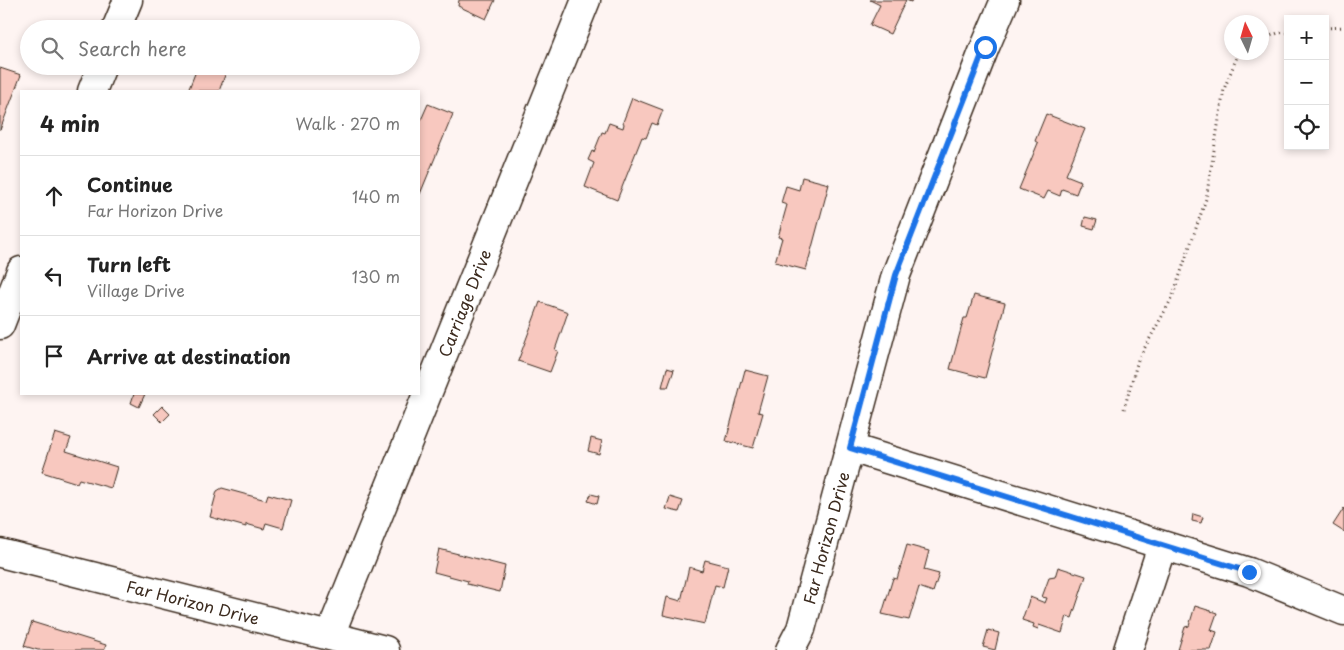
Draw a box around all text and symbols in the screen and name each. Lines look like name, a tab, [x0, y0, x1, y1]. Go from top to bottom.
north arrow	[1224, 15, 1269, 60]
map controls	[1284, 15, 1329, 150]
button: +	[1284, 15, 1329, 60]
search box	[20, 20, 420, 75]
icon: search	[38, 34, 66, 62]
text: Search here	[78, 34, 187, 62]
route start	[974, 36, 997, 59]
button: −	[1284, 60, 1329, 105]
button: locate	[1284, 105, 1329, 150]
text: 4 min	[40, 107, 100, 139]
text: Walk · 270 m	[296, 111, 400, 135]
text: Continue	[87, 170, 173, 198]
icon: ahead	[40, 182, 68, 210]
text: 140 m	[352, 184, 400, 208]
text: Far Horizon Drive	[87, 198, 223, 222]
street label: Carriage Drive	[431, 246, 496, 360]
text: Turn left	[87, 250, 171, 278]
icon: left	[40, 262, 68, 290]
text: 130 m	[352, 264, 400, 288]
text: Village Drive	[87, 278, 185, 302]
icon: arrive	[40, 342, 68, 370]
text: Arrive at destination	[87, 342, 291, 370]
street label: Far Horizon Drive	[796, 469, 855, 607]
route end	[1238, 561, 1261, 584]
street label: Far Horizon Drive	[124, 573, 262, 630]

